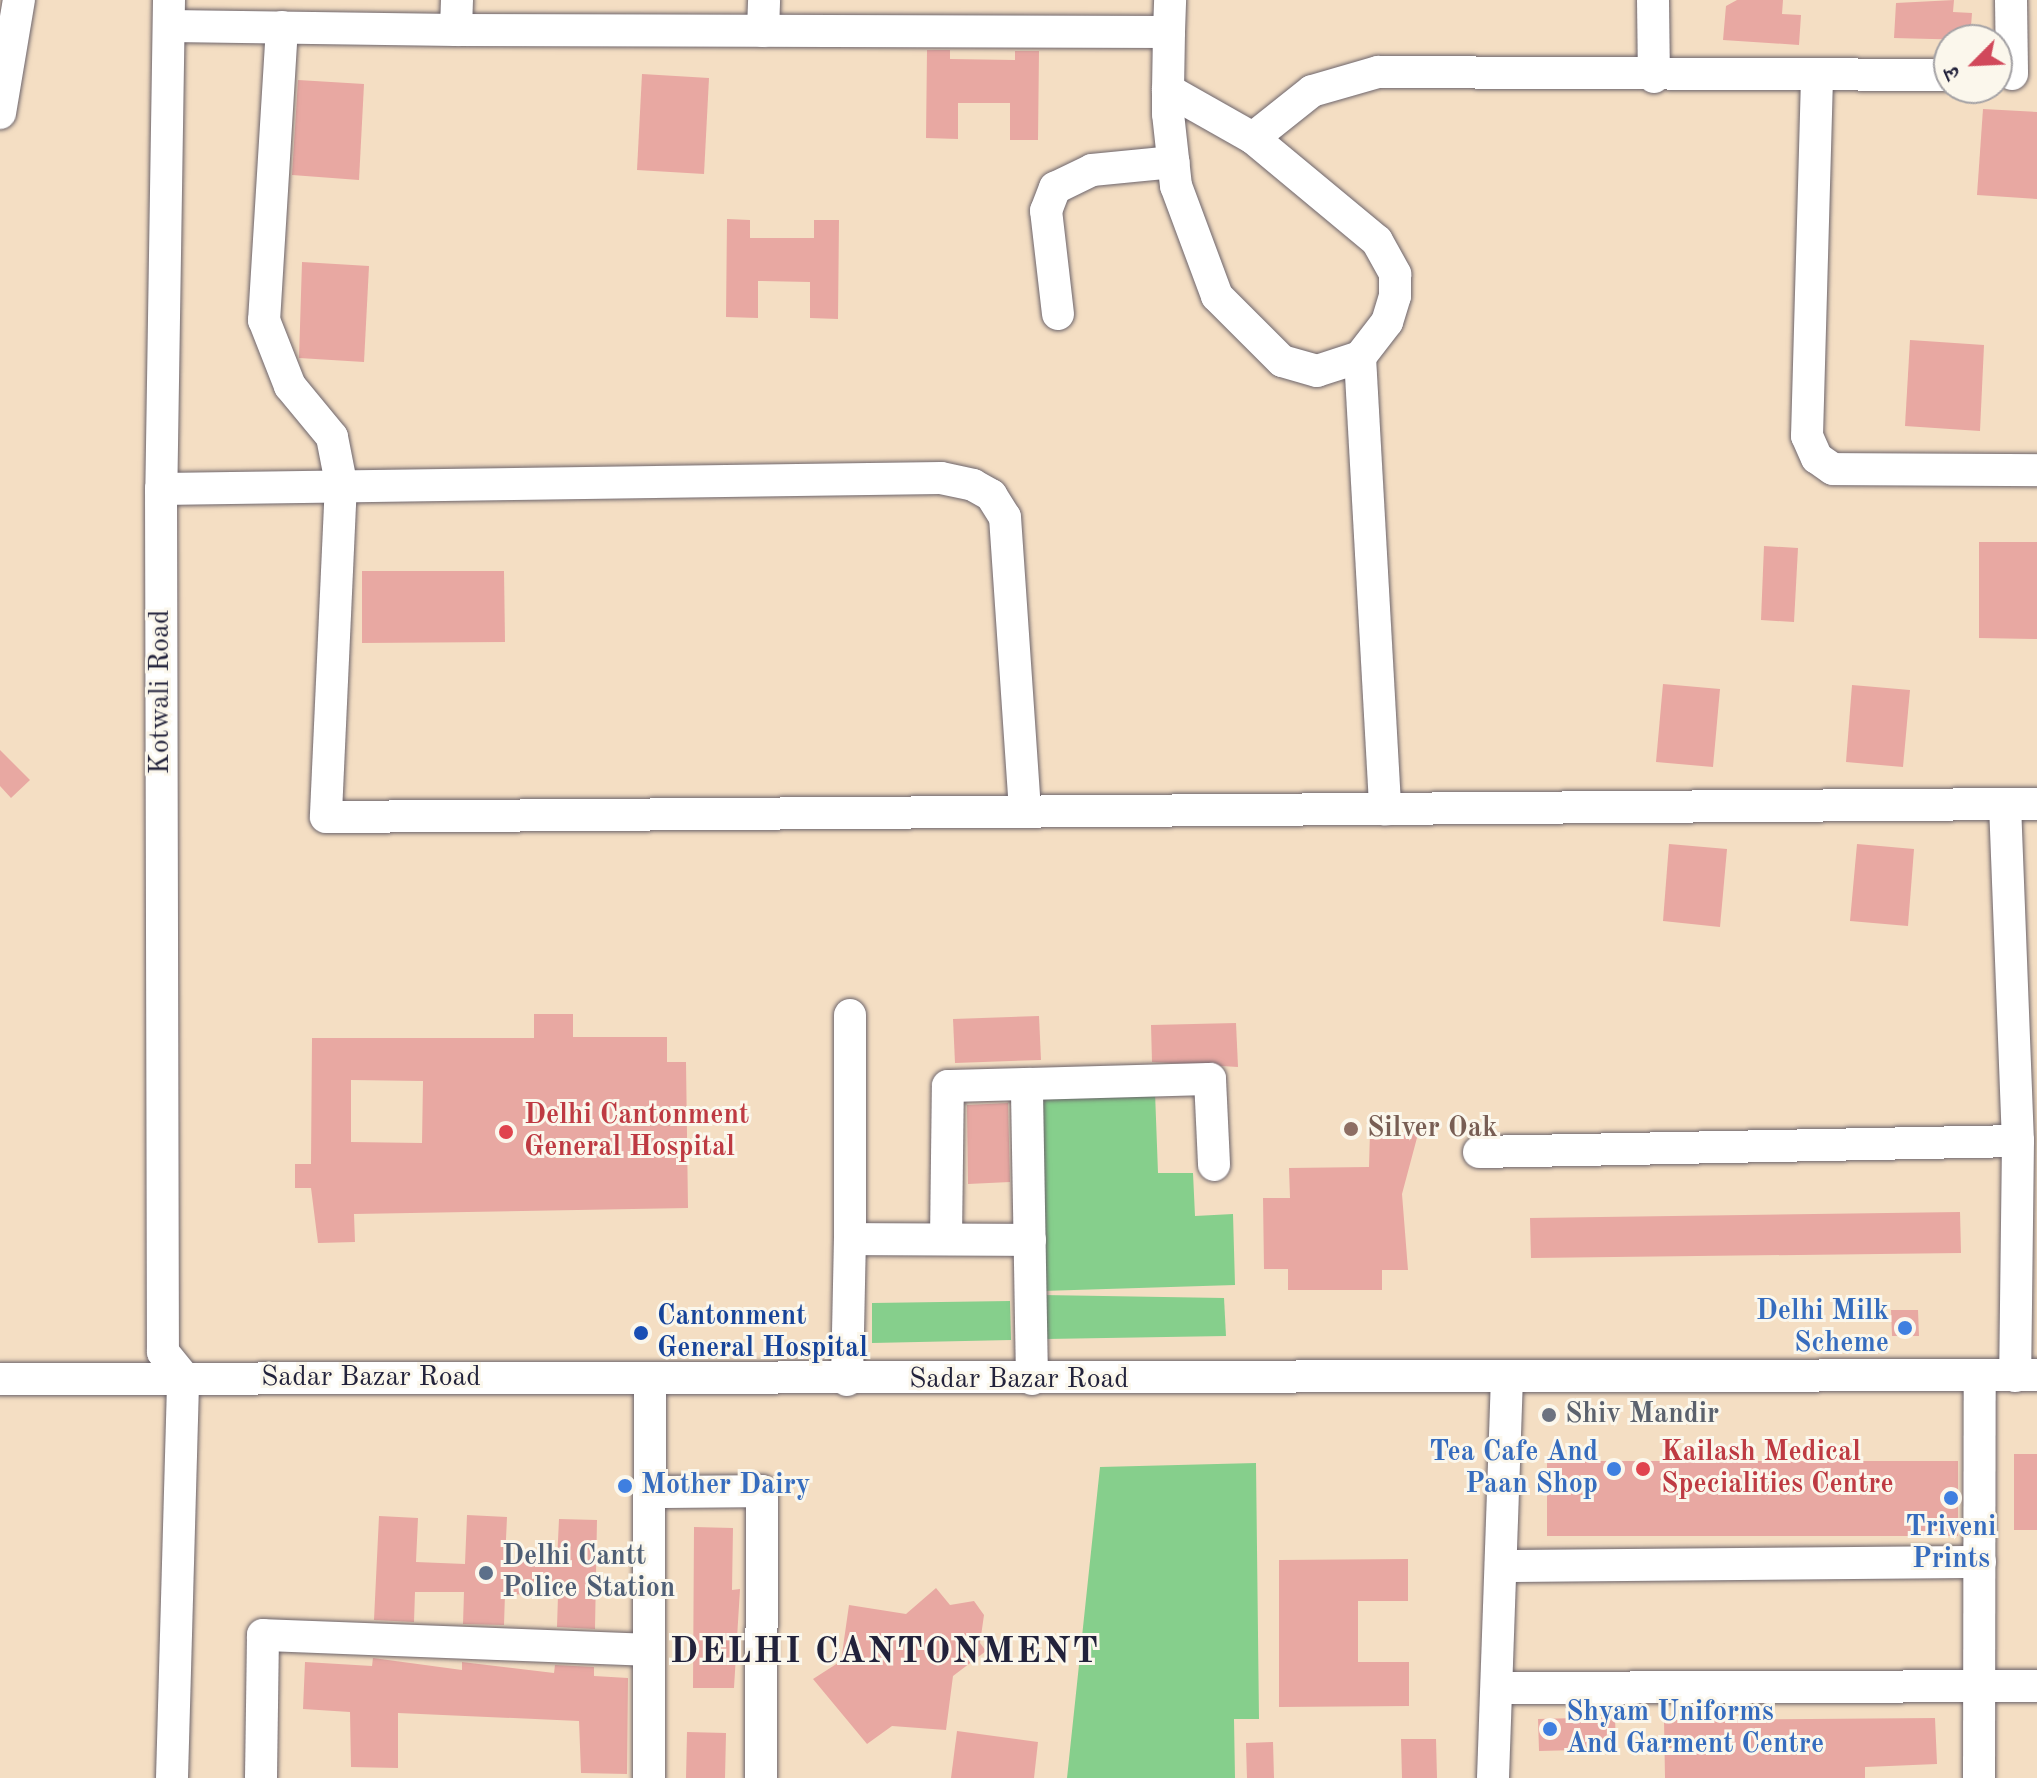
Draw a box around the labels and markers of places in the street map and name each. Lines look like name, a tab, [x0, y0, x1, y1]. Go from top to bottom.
place label: Delhi Cantonment General Hospital	[524, 1099, 749, 1165]
place label: Silver Oak	[1367, 1112, 1498, 1146]
marker: Silver Oak	[1342, 1120, 1360, 1138]
marker: Delhi Cantonment General Hospital	[495, 1121, 517, 1143]
place label: Delhi Milk Scheme	[1756, 1295, 1889, 1361]
place label: Cantonment General Hospital	[657, 1300, 868, 1366]
marker: Delhi Milk Scheme	[1896, 1319, 1914, 1337]
marker: Cantonment General Hospital	[632, 1324, 650, 1342]
place label: Shiv Mandir	[1565, 1398, 1719, 1432]
marker: Shiv Mandir	[1540, 1406, 1558, 1424]
place label: Tea Cafe And Paan Shop	[1429, 1436, 1598, 1502]
place label: Kailash Medical Specialities Centre	[1661, 1436, 1894, 1502]
marker: Kailash Medical Specialities Centre	[1632, 1458, 1654, 1480]
marker: Tea Cafe And Paan Shop	[1605, 1460, 1623, 1478]
place label: Mother Dairy	[641, 1469, 810, 1503]
marker: Mother Dairy	[616, 1477, 634, 1495]
marker: Triveni Prints	[1942, 1489, 1960, 1507]
place label: Triveni Prints	[1906, 1511, 1996, 1577]
place label: Delhi Cantt Police Station	[502, 1540, 675, 1606]
marker: Delhi Cantt Police Station	[477, 1564, 495, 1582]
place label: Shyam Uniforms And Garment Centre	[1566, 1696, 1824, 1762]
marker: Shyam Uniforms And Garment Centre	[1541, 1720, 1559, 1738]

